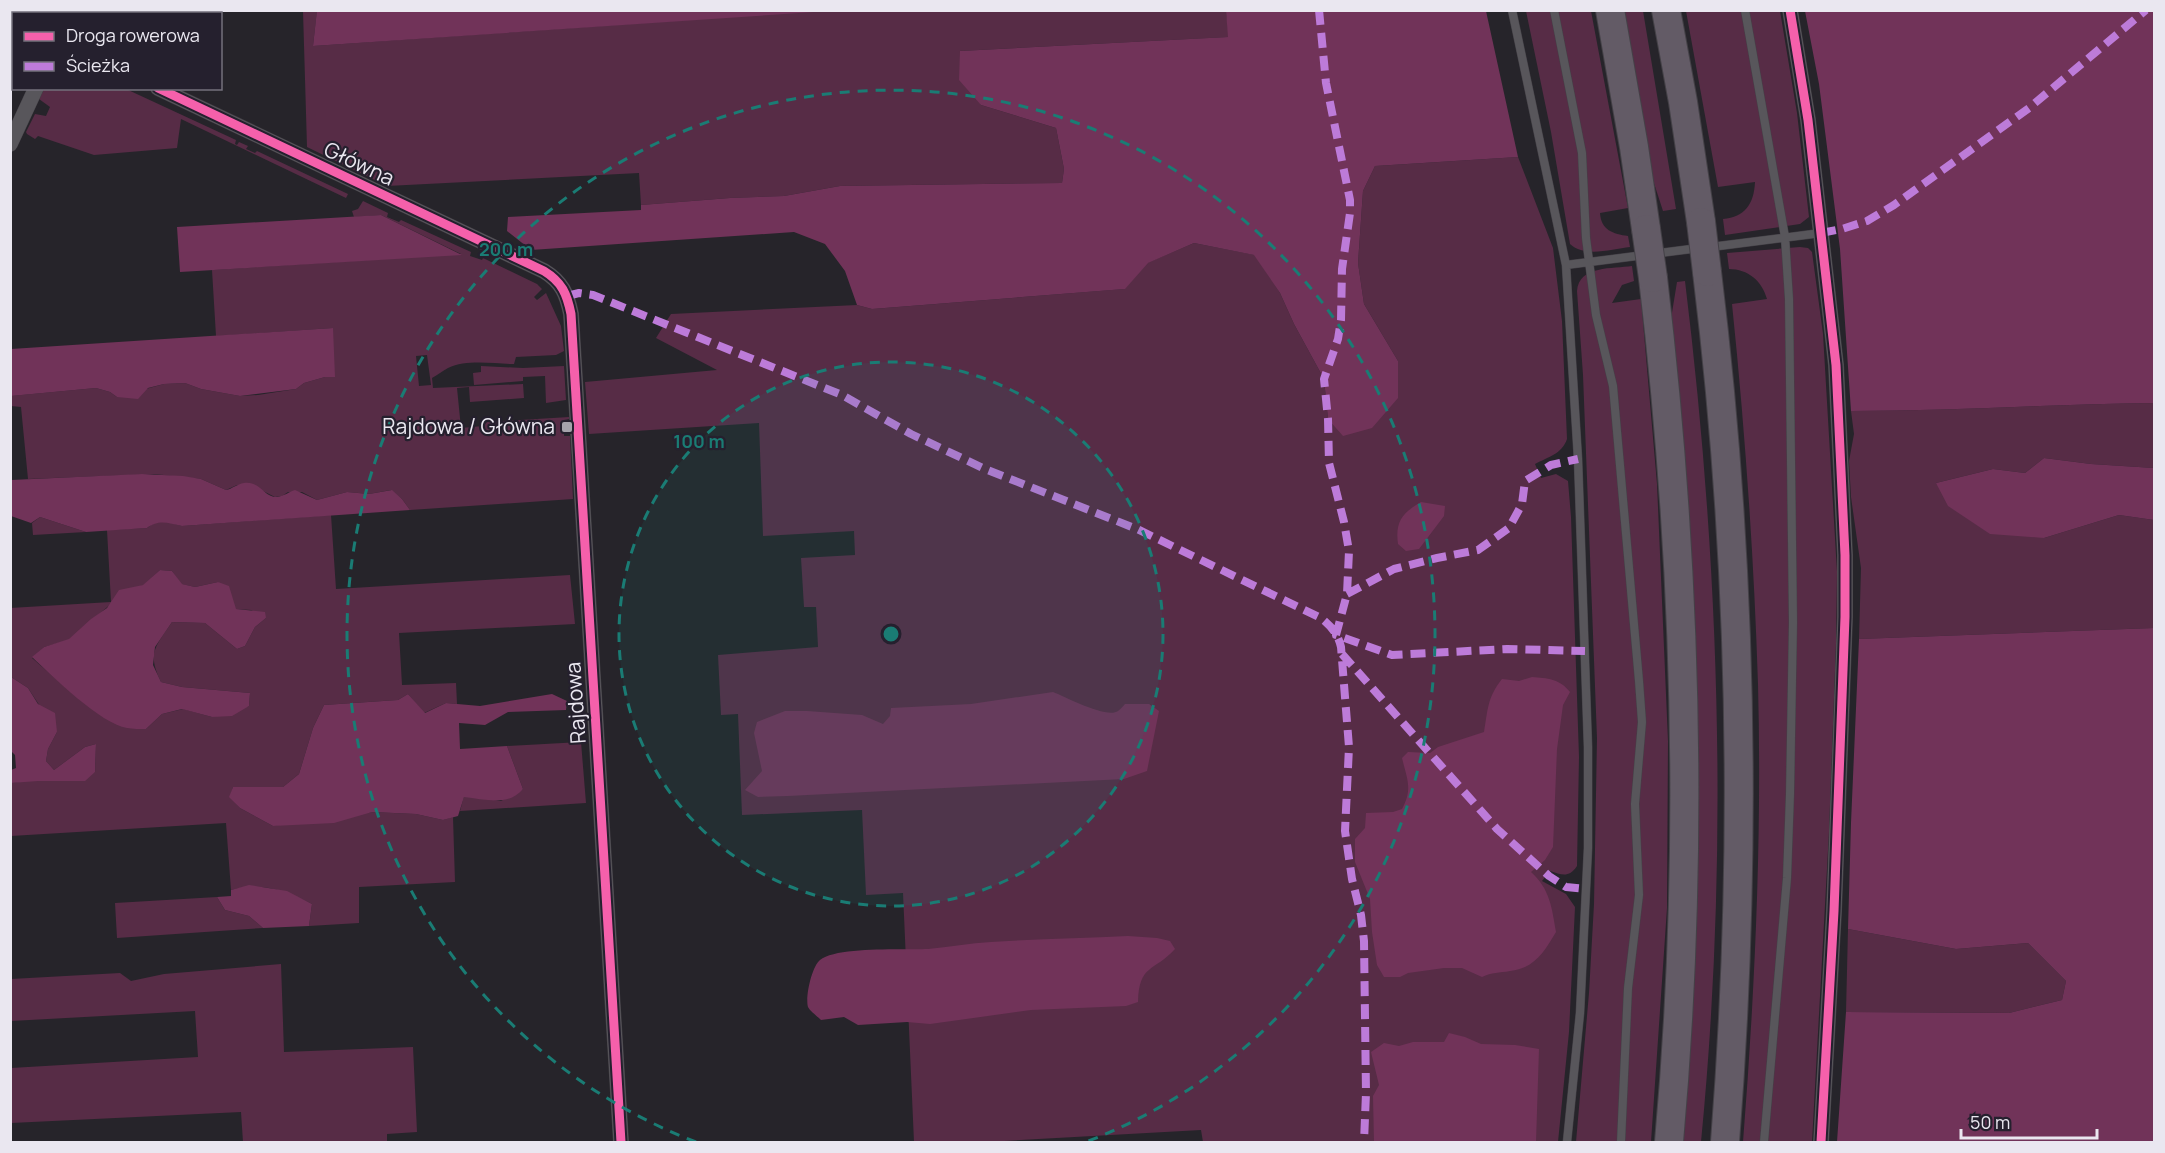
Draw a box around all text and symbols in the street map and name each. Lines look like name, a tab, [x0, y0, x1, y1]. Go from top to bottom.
legend	[12, 12, 222, 90]
text: Droga rowerowa	[66, 23, 200, 47]
text: Ścieżka	[66, 53, 130, 77]
street label: Główna	[320, 135, 399, 192]
text: 200 m	[479, 237, 533, 261]
place label: Rajdowa / Główna	[382, 412, 555, 440]
marker: Rajdowa / Główna	[560, 420, 574, 434]
text: 100 m	[673, 429, 725, 453]
centre of rings	[881, 624, 901, 644]
street label: Rajdowa	[558, 661, 592, 745]
scale bar	[1961, 1102, 2098, 1140]
text: 50 m	[1970, 1110, 2010, 1134]

